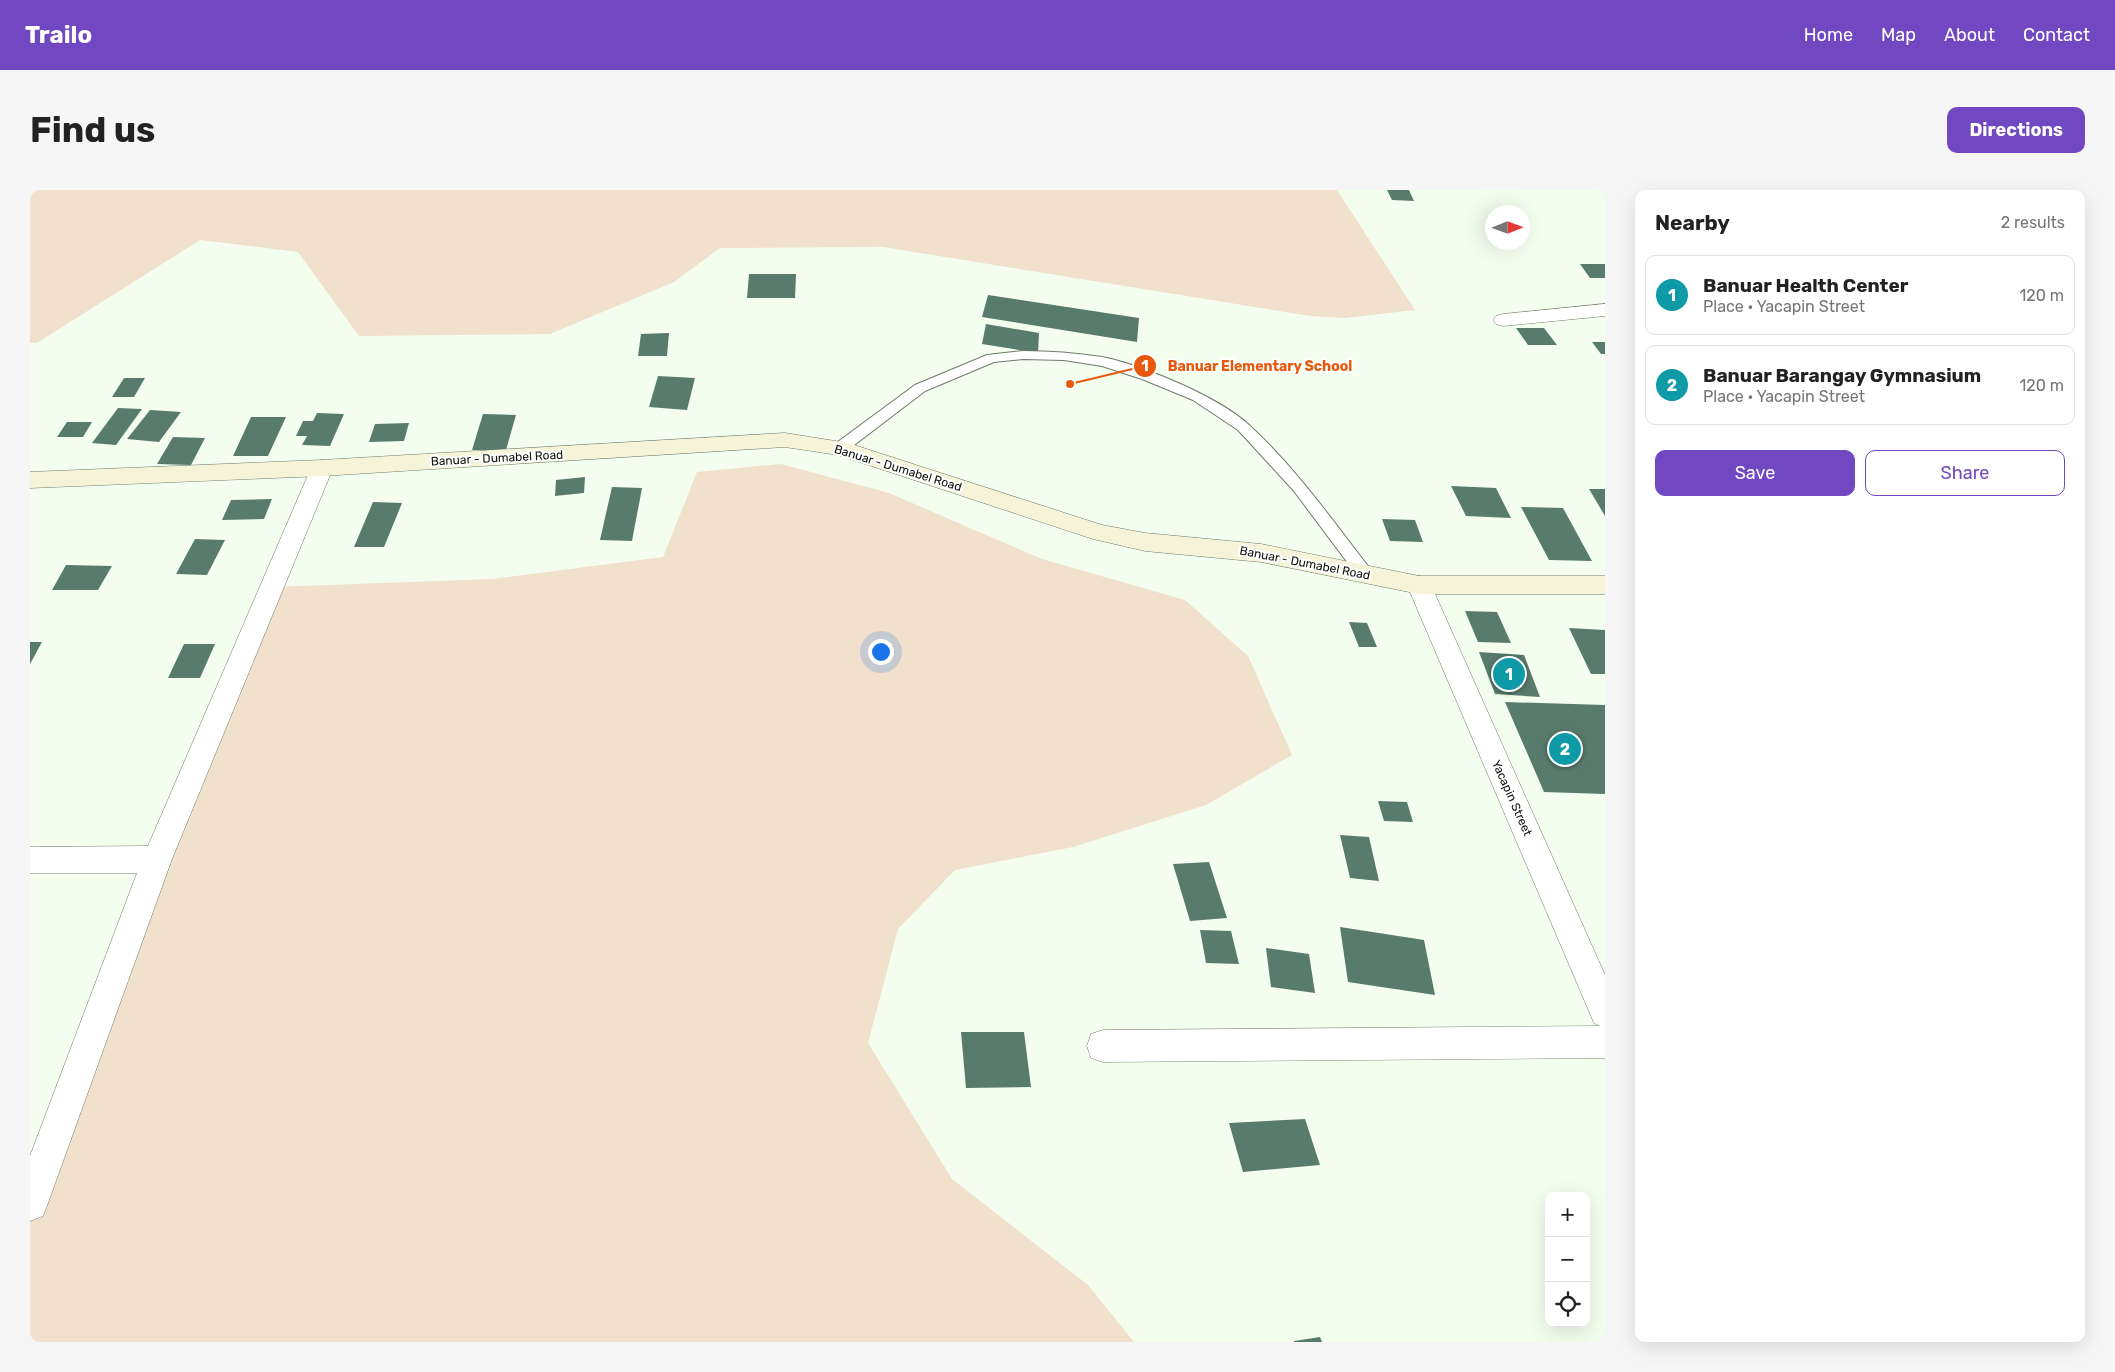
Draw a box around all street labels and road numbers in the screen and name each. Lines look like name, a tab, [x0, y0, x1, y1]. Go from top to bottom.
street label: Banuar - Dumabel Road	[833, 442, 963, 494]
street label: Banuar - Dumabel Road	[430, 448, 564, 468]
street label: Banuar - Dumabel Road	[1239, 543, 1371, 583]
street label: Yacapin Street	[1489, 758, 1535, 838]

